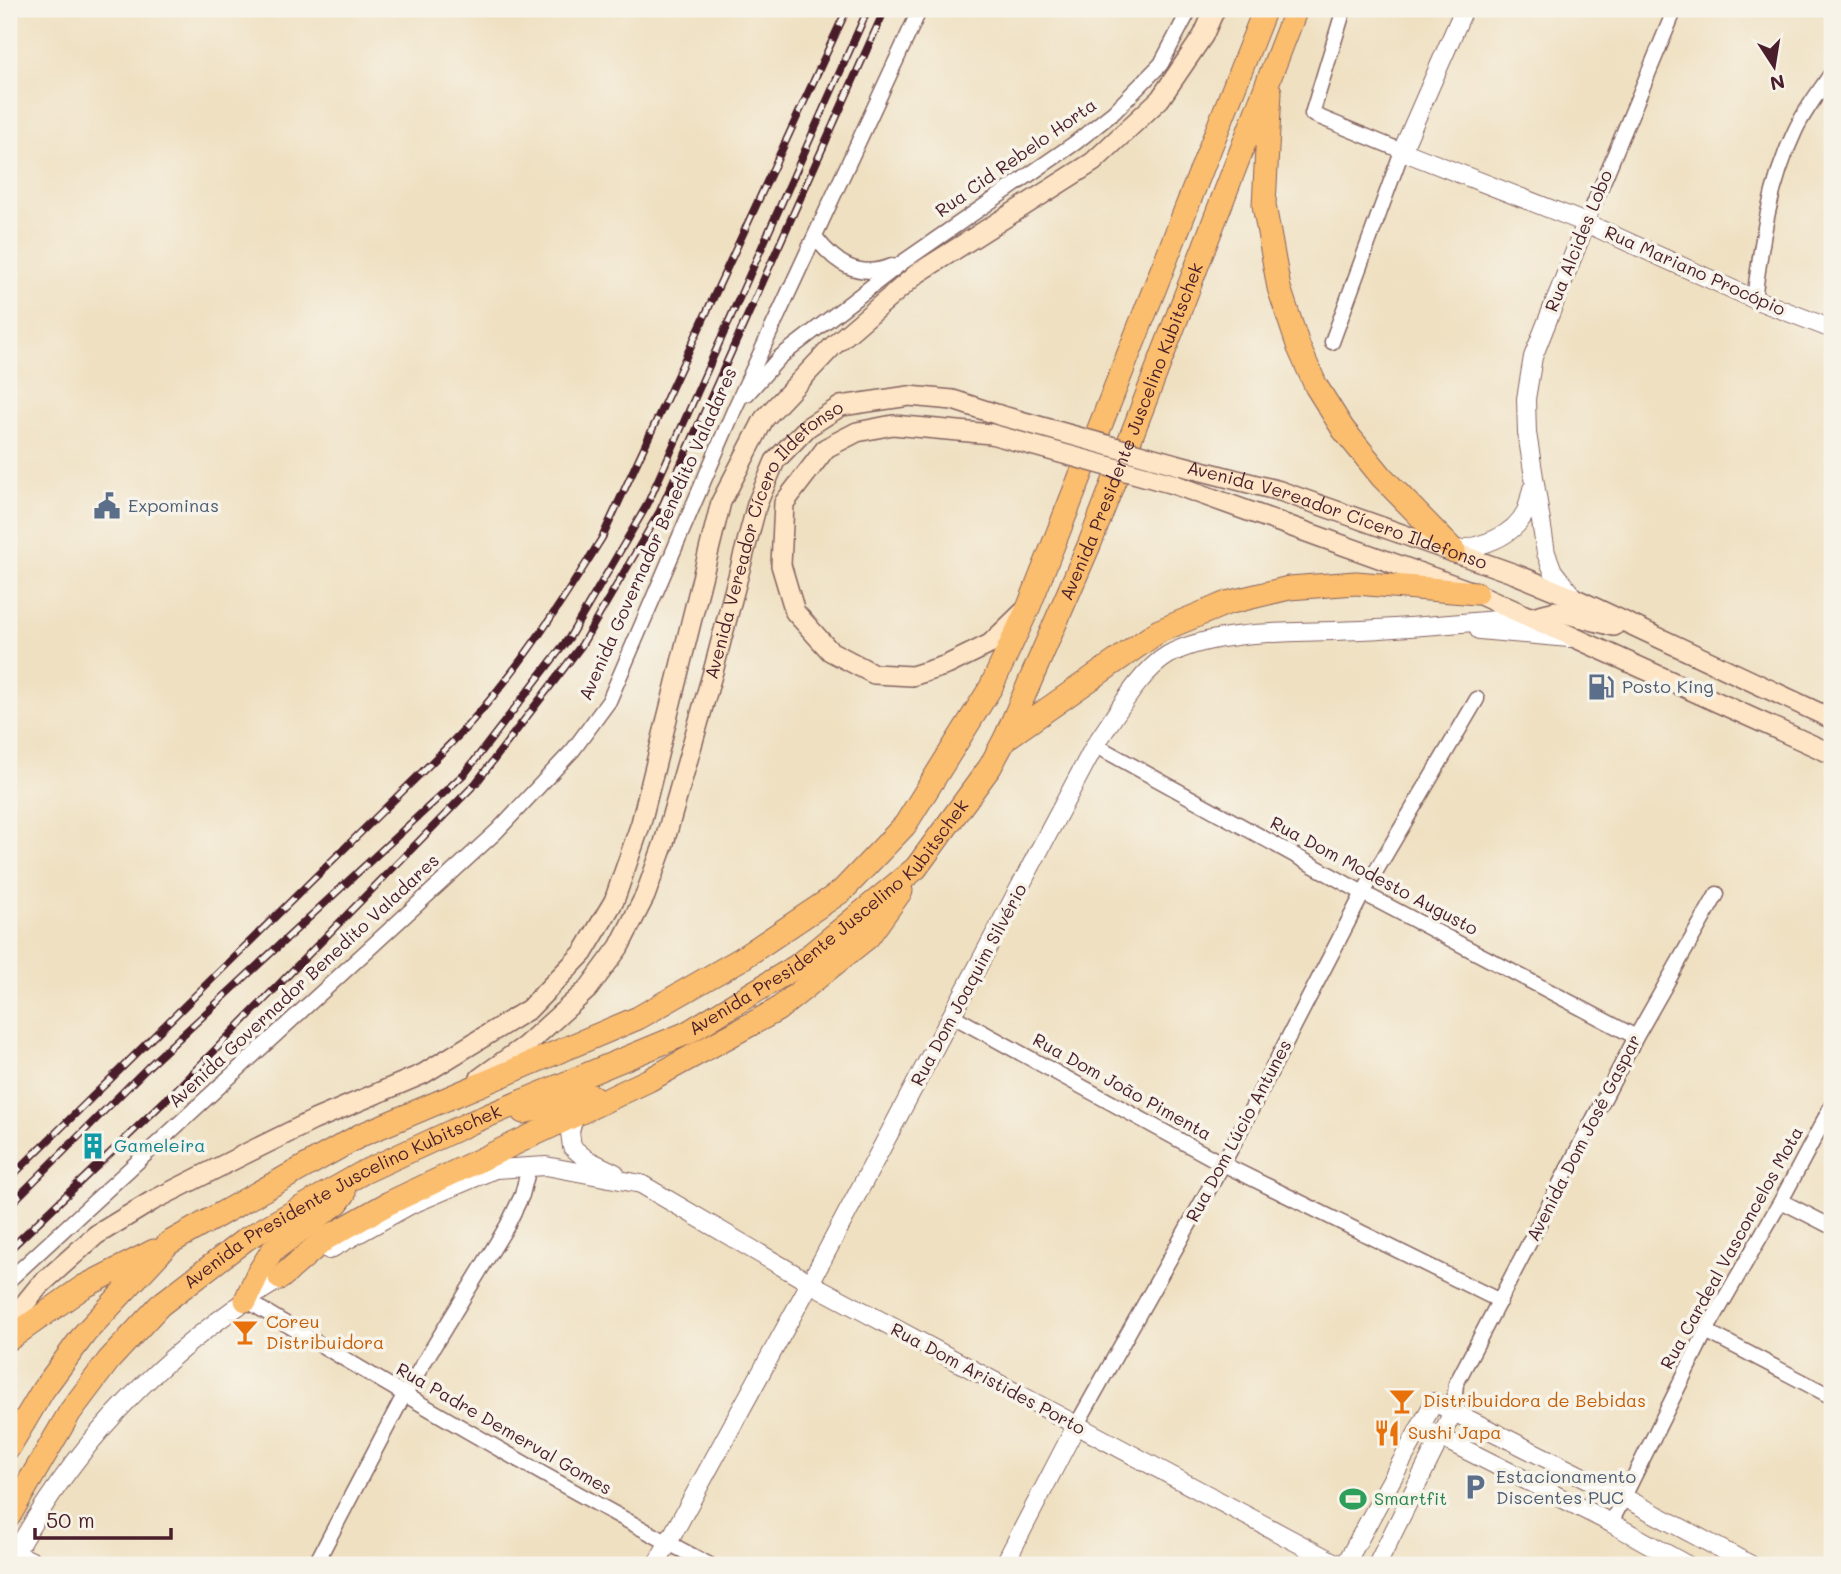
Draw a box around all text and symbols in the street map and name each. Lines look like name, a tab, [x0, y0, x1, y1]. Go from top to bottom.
north arrow	[1740, 32, 1810, 102]
text: N	[1768, 69, 1787, 97]
street label: Rua Cid Rebelo Horta	[930, 92, 1101, 222]
street label: Rua Alcides Lobo	[1539, 166, 1618, 315]
street label: Rua Mariano Procópio	[1601, 219, 1790, 321]
street label: Avenida Presidente Juscelino Kubitschek	[1054, 259, 1208, 604]
street label: Avenida Governador Benedito Valadares	[573, 363, 742, 704]
street label: Avenida Vereador Cícero Ildefonso	[698, 395, 848, 682]
street label: Avenida Vereador Cícero Ildefonso	[1185, 455, 1491, 574]
public building icon: Expominas	[92, 491, 122, 521]
place label: Expominas	[128, 493, 219, 517]
fuel station icon: Posto King	[1586, 672, 1616, 702]
place label: Posto King	[1622, 674, 1714, 698]
street label: Avenida Presidente Juscelino Kubitschek	[684, 794, 973, 1040]
street label: Rua Dom Modesto Augusto	[1266, 810, 1483, 940]
street label: Avenida Governador Benedito Valadares	[163, 848, 444, 1112]
street label: Rua Dom Joaquim Silvério	[905, 879, 1032, 1090]
street label: Rua Dom João Pimenta	[1029, 1027, 1216, 1145]
street label: Avenida Dom José Gaspar	[1520, 1030, 1646, 1245]
street label: Rua Dom Lúcio Antunes	[1180, 1035, 1296, 1226]
street label: Avenida Presidente Juscelino Kubitschek	[178, 1098, 505, 1294]
street label: Rua Cardeal Vasconcelos Mota	[1654, 1122, 1808, 1373]
building icon: Gameleira	[78, 1131, 108, 1161]
place label: Gameleira	[114, 1133, 205, 1157]
place label: Coreu Distribuidora	[266, 1309, 384, 1354]
bar icon: Coreu Distribuidora	[230, 1317, 260, 1347]
street label: Rua Dom Aristides Porto	[887, 1317, 1090, 1440]
street label: Rua Padre Demerval Gomes	[392, 1356, 617, 1500]
bar icon: Distribuidora de Bebidas	[1387, 1386, 1417, 1416]
place label: Distribuidora de Bebidas	[1423, 1388, 1646, 1412]
restaurant icon: Sushi Japa	[1372, 1418, 1402, 1448]
place label: Sushi Japa	[1408, 1420, 1502, 1444]
place label: Estacionamento Discentes PUC	[1496, 1464, 1637, 1509]
parking icon: Estacionamento Discentes PUC	[1460, 1472, 1490, 1502]
sports icon: Smartfit	[1338, 1484, 1368, 1514]
place label: Smartfit	[1374, 1486, 1447, 1510]
scale bar	[35, 1497, 172, 1541]
text: 50 m	[46, 1506, 95, 1533]

